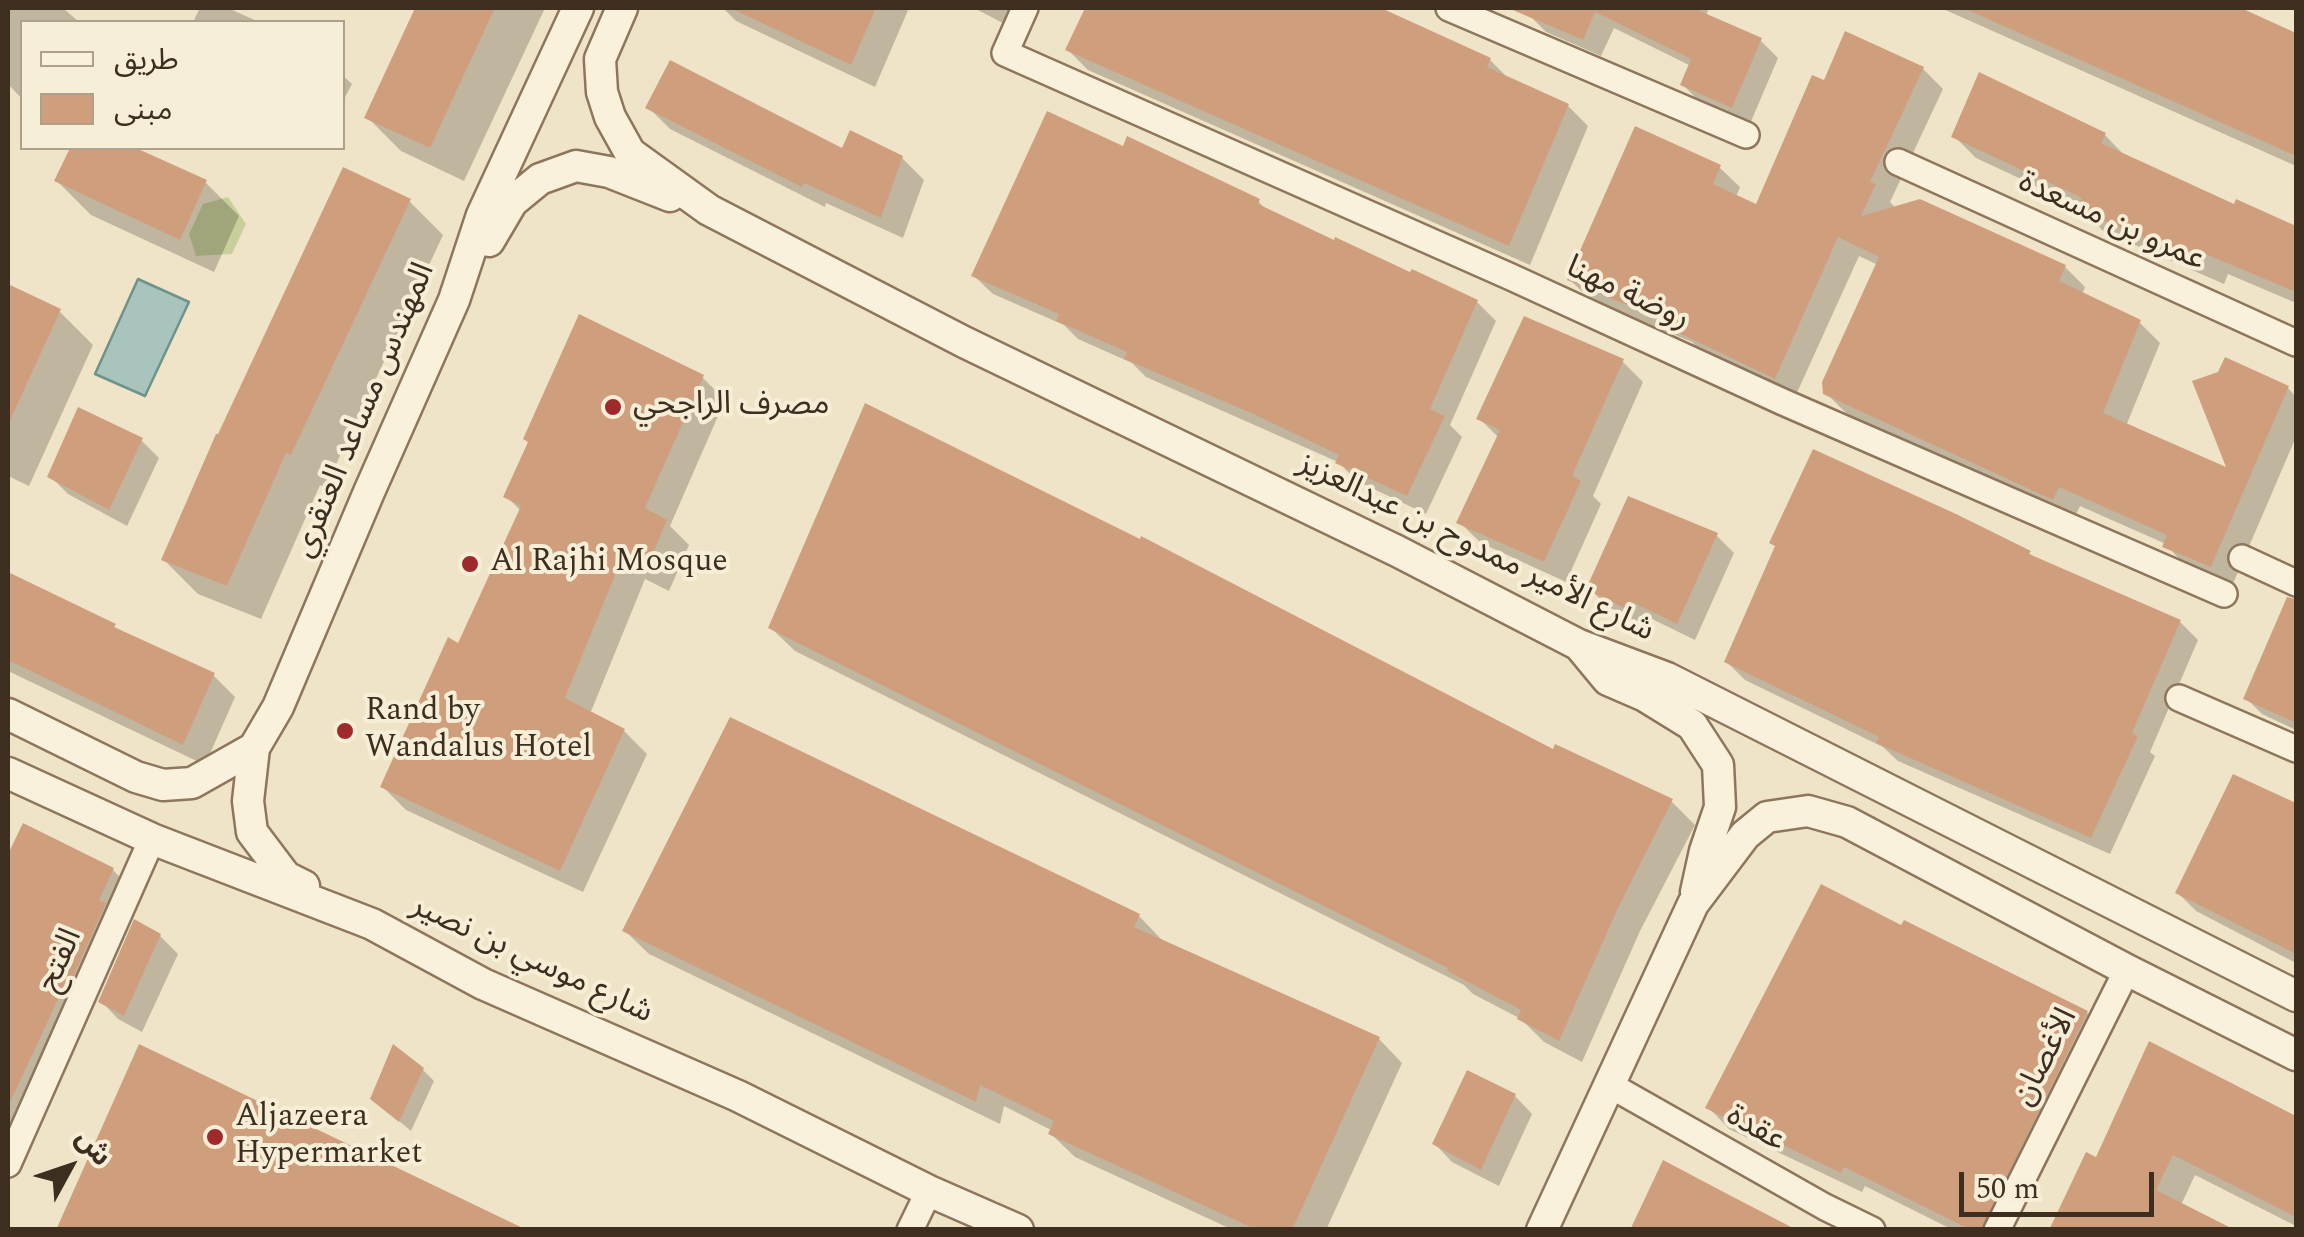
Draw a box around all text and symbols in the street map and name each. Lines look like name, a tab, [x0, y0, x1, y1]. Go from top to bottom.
legend	[20, 20, 345, 150]
text: طريق	[114, 37, 179, 83]
text: مبنى	[114, 87, 172, 133]
street label: عمرو بن مسعدة	[2012, 165, 2210, 281]
street label: روضة مهنا	[1559, 250, 1695, 340]
street label: المهندس مساعد العنقري	[287, 258, 445, 564]
place label: مصرف الراجحي	[633, 388, 830, 426]
marker: مصرف الراجحي	[602, 396, 624, 418]
street label: شارع الأمير ممدوح بن عبدالعزيز	[1291, 446, 1659, 652]
place label: Al Rajhi Mosque	[490, 545, 728, 583]
marker: Al Rajhi Mosque	[459, 553, 481, 575]
place label: Rand by Wandalus Hotel	[365, 694, 592, 769]
marker: Rand by Wandalus Hotel	[334, 720, 356, 742]
street label: شارع موسي بن نصير	[404, 888, 658, 1034]
street label: الفتح	[31, 924, 93, 998]
street label: الأغصان	[2006, 1003, 2088, 1113]
street label: عقدة	[1719, 1098, 1791, 1162]
place label: Aljazeera Hypermarket	[235, 1100, 423, 1175]
north arrow	[20, 1117, 120, 1217]
text: ش	[65, 1119, 122, 1176]
marker: Aljazeera Hypermarket	[204, 1126, 226, 1148]
scale bar	[1964, 1152, 2159, 1214]
text: 50 m	[1976, 1166, 2039, 1212]

